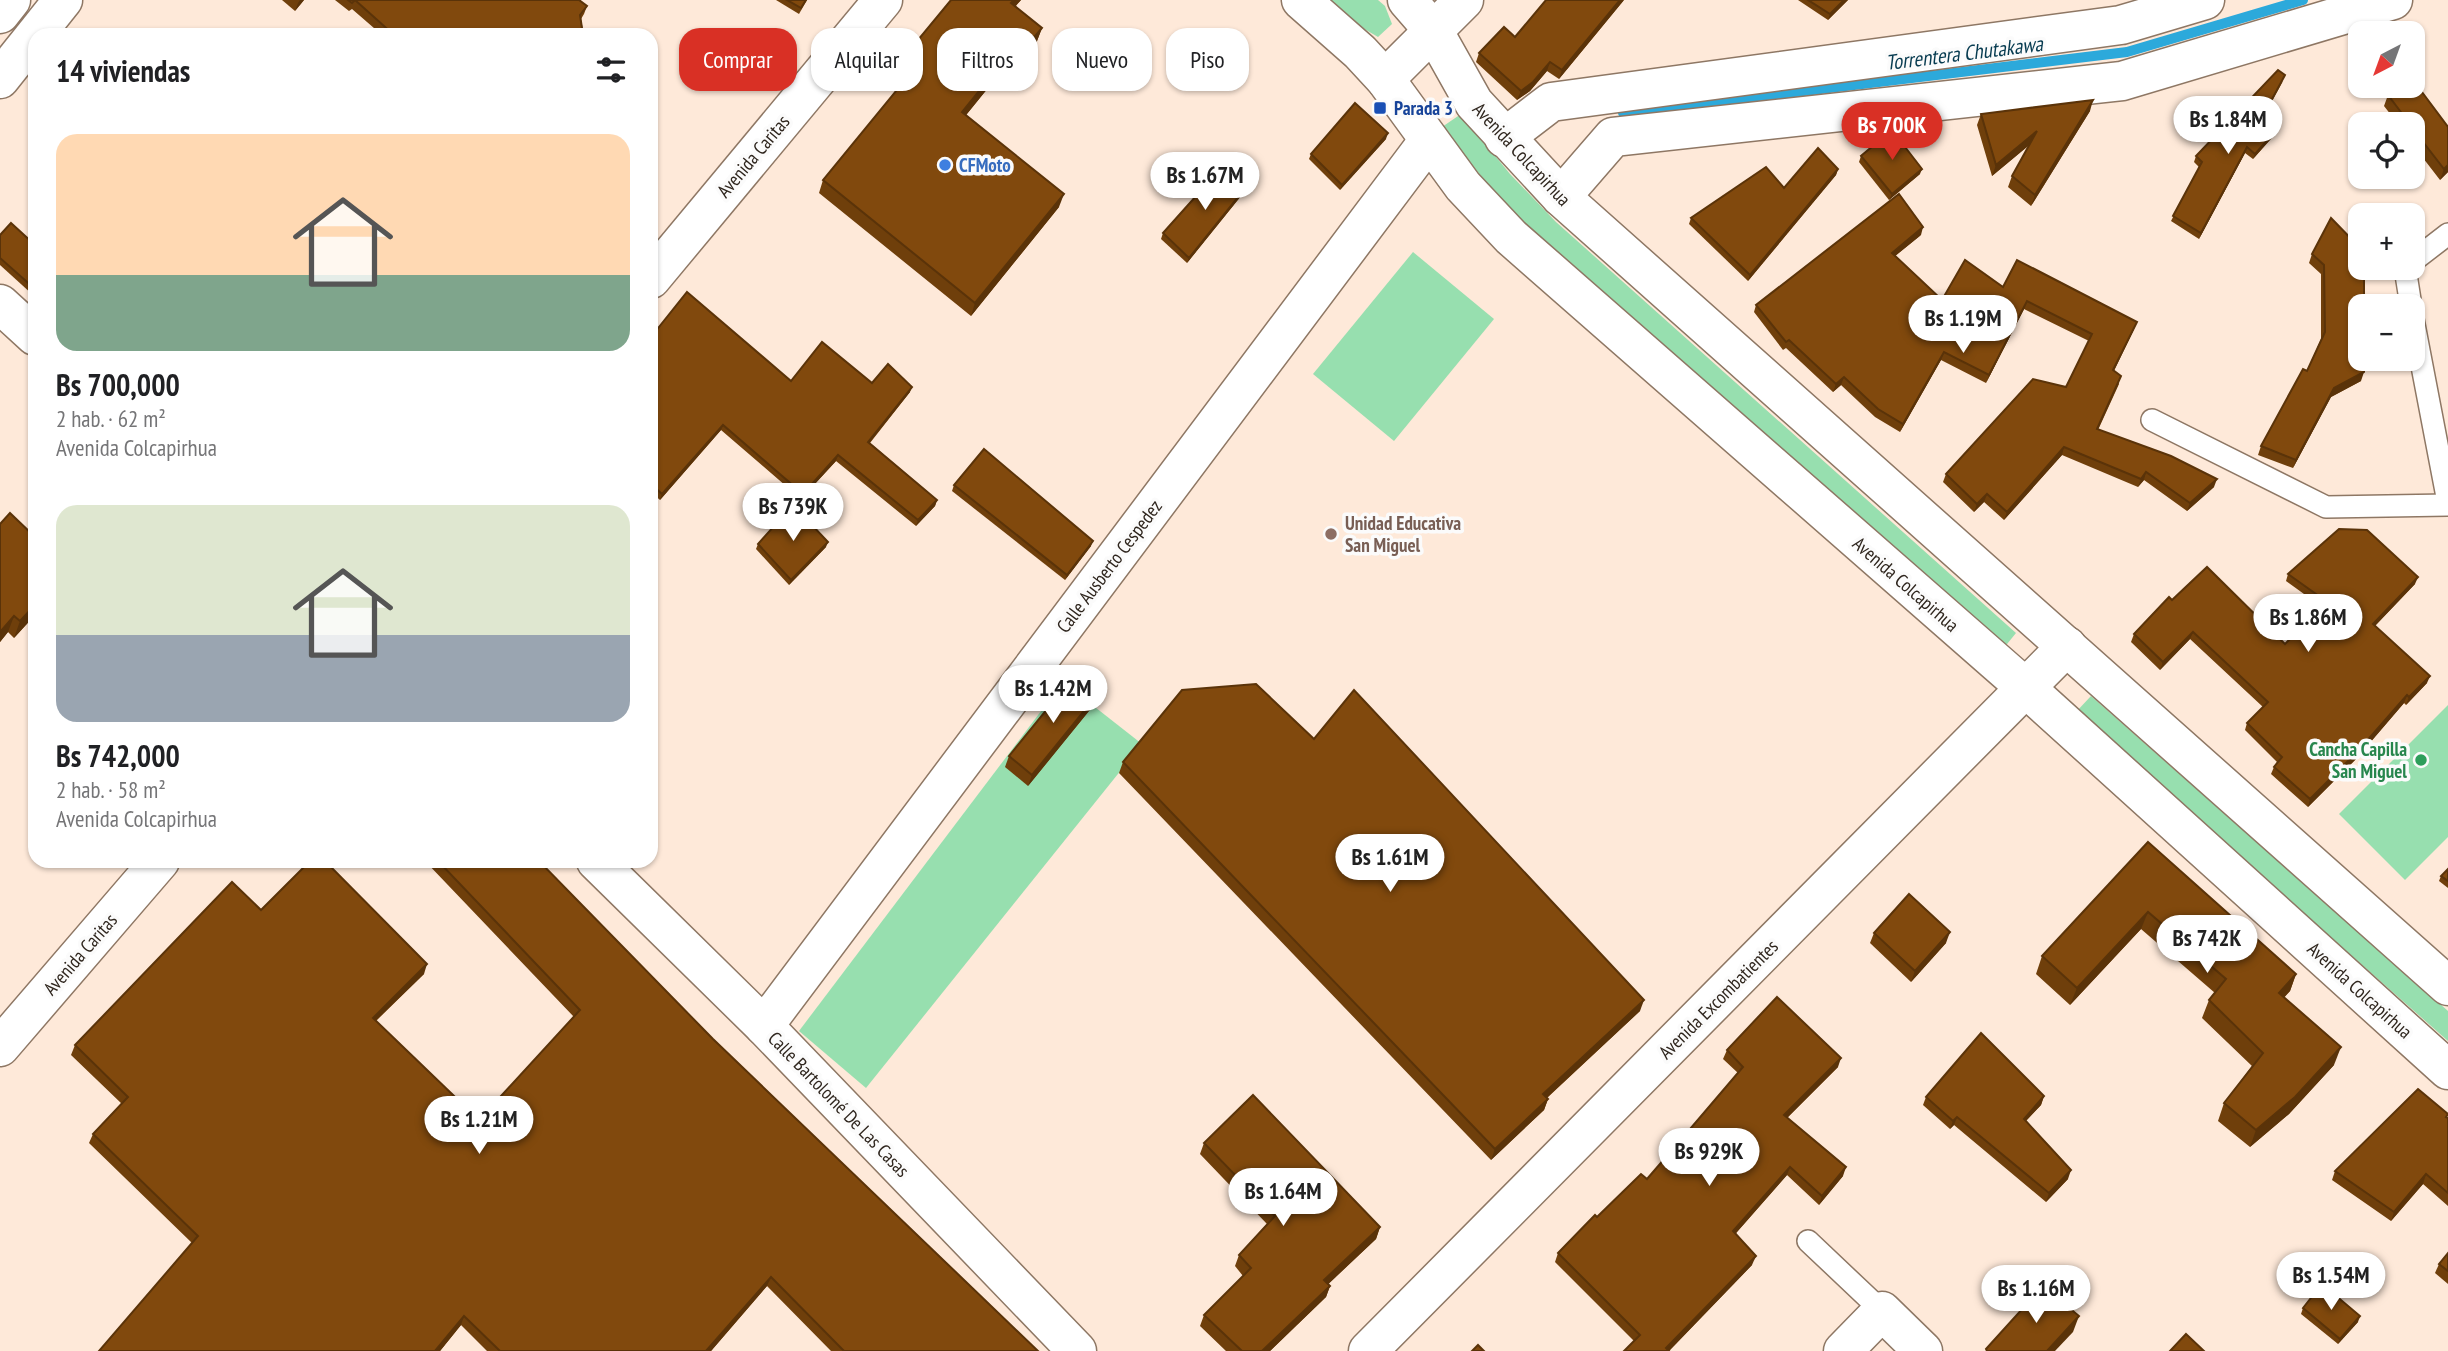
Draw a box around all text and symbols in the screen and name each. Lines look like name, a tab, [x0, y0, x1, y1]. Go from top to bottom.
north arrow	[2348, 21, 2426, 98]
map controls	[2348, 21, 2425, 371]
chip: Comprar	[679, 28, 797, 91]
chip: Alquilar	[811, 28, 923, 91]
chip: Filtros	[937, 28, 1038, 91]
chip: Nuevo	[1052, 28, 1152, 91]
chip: Piso	[1166, 28, 1249, 91]
water label: Torrentera Chutakawa	[1884, 30, 2046, 76]
text: 14 viviendas	[56, 51, 190, 90]
icon: filters	[592, 51, 630, 89]
place label: Parada 3	[1394, 96, 1453, 120]
pin: Bs 1.84M	[2156, 96, 2300, 156]
street label: Avenida Colcapirhua	[1468, 97, 1576, 211]
marker: Parada 3	[1372, 100, 1388, 116]
pin: Bs 700K	[1827, 102, 1957, 162]
text: Bs 1.84M	[2189, 104, 2267, 133]
street label: Avenida Caritas	[711, 110, 795, 202]
text: Bs 700K	[1858, 110, 1926, 139]
button: locate	[2348, 112, 2425, 189]
pin: Bs 1.67M	[1133, 152, 1277, 212]
place label: CFMoto	[959, 153, 1011, 177]
marker: CFMoto	[937, 157, 953, 173]
text: Bs 1.67M	[1166, 160, 1244, 189]
icon: home	[280, 179, 406, 305]
button: +	[2348, 203, 2425, 280]
button: −	[2348, 294, 2425, 371]
pin: Bs 1.19M	[1891, 296, 2035, 355]
text: Bs 1.19M	[1924, 303, 2002, 332]
text: Bs 700,000	[56, 365, 180, 404]
text: 2 hab. · 62 m²	[56, 404, 166, 433]
text: Avenida Colcapirhua	[56, 433, 217, 462]
pin: Bs 739K	[728, 484, 858, 543]
text: Bs 739K	[759, 491, 827, 520]
street label: Calle Ausberto Cespedez	[1051, 495, 1167, 637]
place label: Unidad Educativa San Miguel	[1345, 511, 1461, 557]
marker: Unidad Educativa San Miguel	[1323, 526, 1339, 542]
street label: Avenida Colcapirhua	[1848, 531, 1964, 637]
icon: home	[280, 550, 406, 676]
pin: Bs 1.86M	[2236, 594, 2380, 654]
text: Bs 1.86M	[2269, 602, 2347, 631]
pin: Bs 1.42M	[981, 666, 1125, 725]
text: Bs 1.42M	[1014, 673, 1092, 702]
text: Bs 742,000	[56, 736, 180, 775]
place label: Cancha Capilla San Miguel	[2309, 737, 2407, 783]
marker: Cancha Capilla San Miguel	[2413, 752, 2429, 768]
text: 2 hab. · 58 m²	[56, 775, 166, 804]
text: Avenida Colcapirhua	[56, 804, 217, 833]
pin: Bs 1.61M	[1318, 834, 1462, 894]
text: Bs 1.61M	[1351, 842, 1429, 871]
street label: Avenida Caritas	[38, 908, 122, 1000]
pin: Bs 742K	[2142, 916, 2272, 975]
text: Bs 742K	[2173, 923, 2241, 952]
street label: Avenida Excombatientes	[1653, 934, 1783, 1064]
street label: Avenida Colcapirhua	[2303, 937, 2417, 1043]
street label: Calle Bartolomé De Las Casas	[763, 1026, 915, 1182]
pin: Bs 1.21M	[407, 1096, 551, 1156]
text: Bs 1.21M	[440, 1104, 518, 1133]
pin: Bs 929K	[1644, 1128, 1774, 1188]
text: Bs 929K	[1675, 1136, 1743, 1165]
pin: Bs 1.64M	[1211, 1168, 1355, 1228]
text: Bs 1.64M	[1244, 1176, 1322, 1205]
pin: Bs 1.54M	[2259, 1252, 2403, 1312]
text: Bs 1.54M	[2292, 1260, 2370, 1289]
pin: Bs 1.16M	[1964, 1266, 2108, 1325]
text: Bs 1.16M	[1997, 1273, 2075, 1302]

